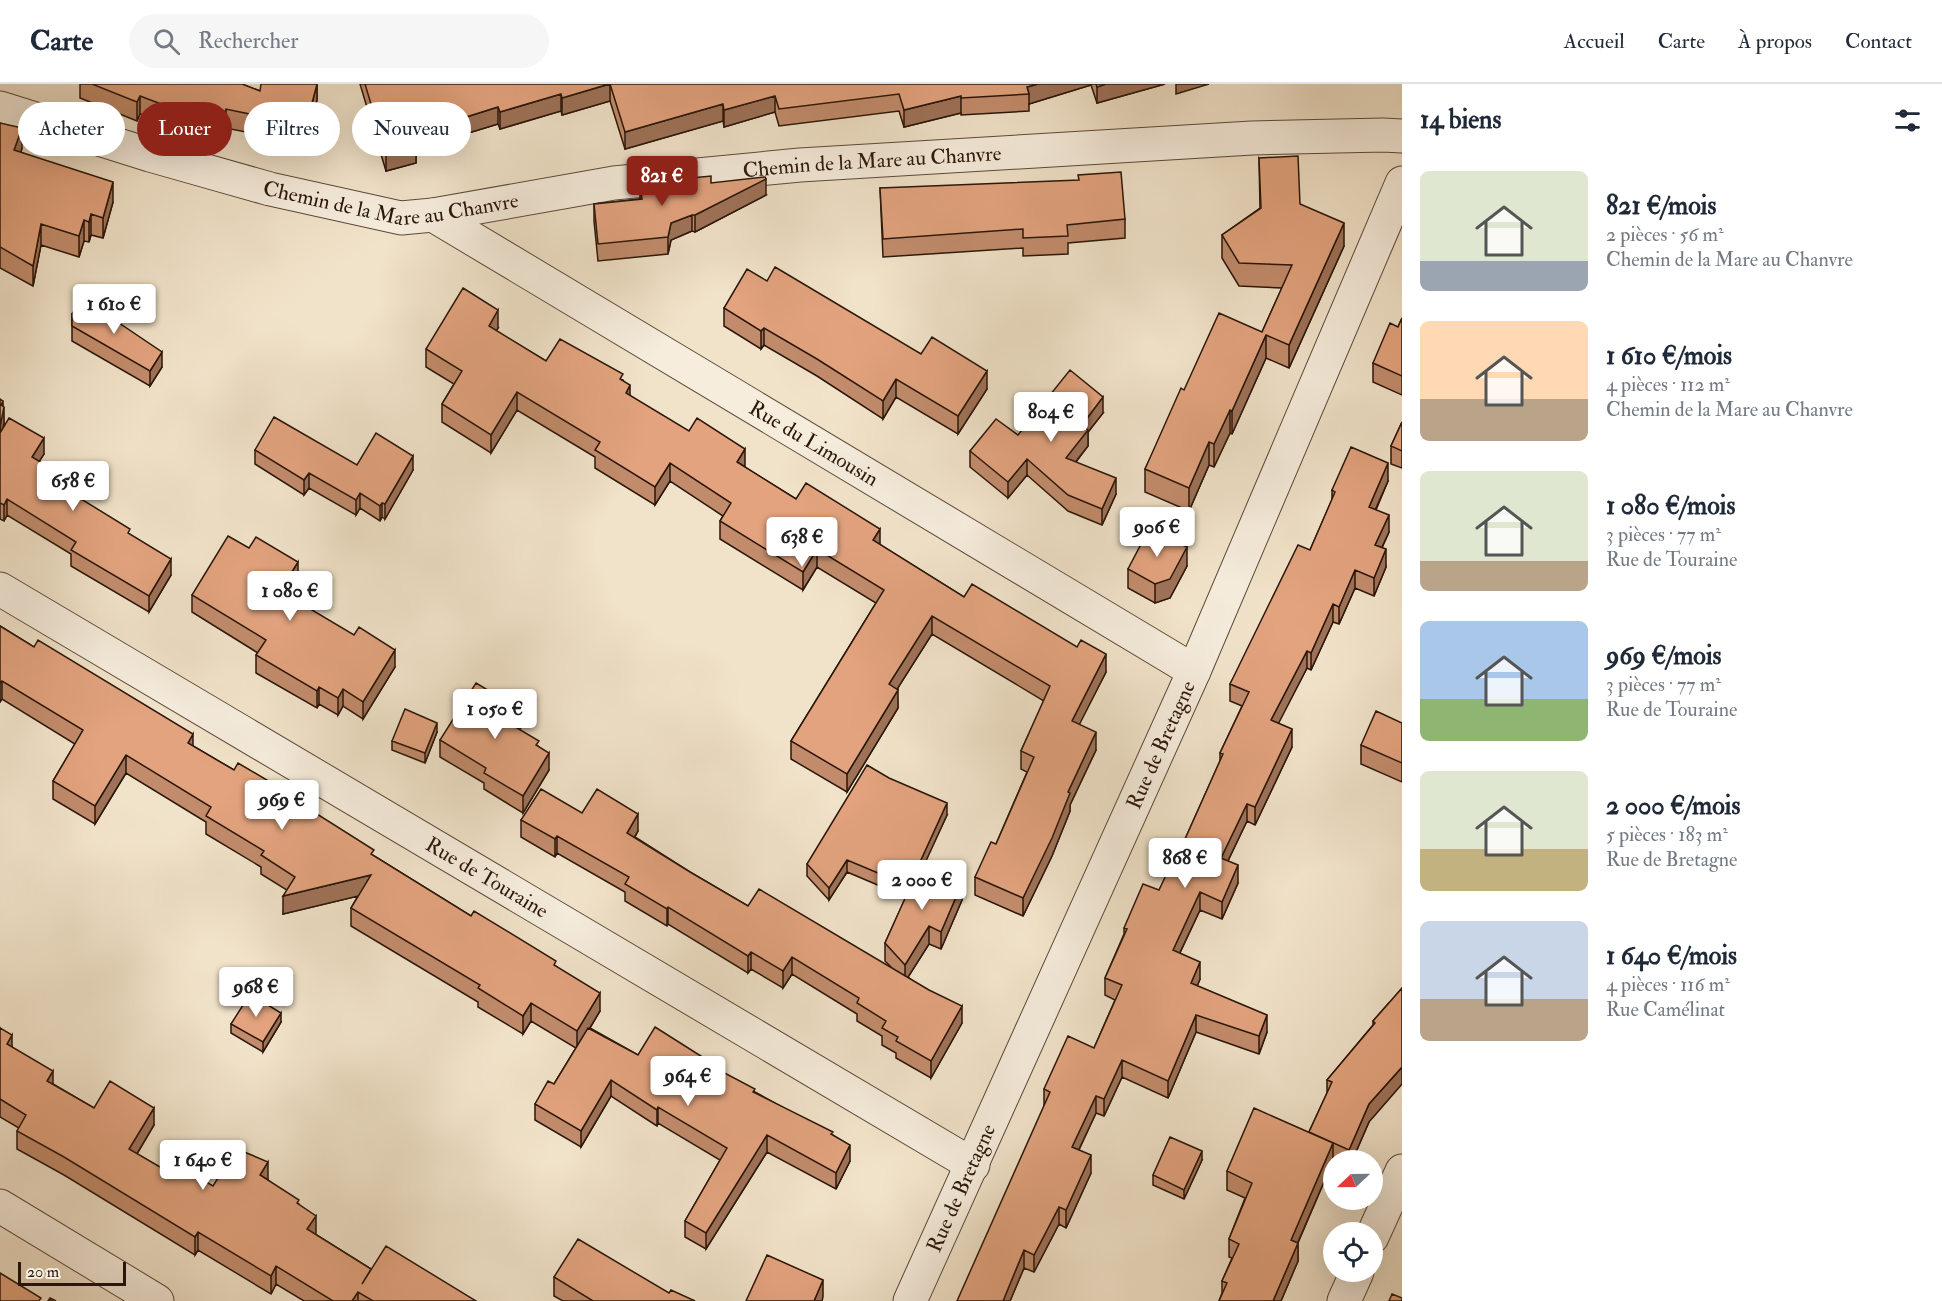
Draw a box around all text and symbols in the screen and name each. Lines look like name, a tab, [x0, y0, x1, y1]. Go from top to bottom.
search box	[129, 14, 549, 68]
text: Carte	[30, 24, 93, 59]
icon: search	[150, 25, 183, 58]
text: Rechercher	[198, 27, 298, 55]
text: Accueil	[1564, 28, 1625, 55]
text: Carte	[1658, 28, 1705, 55]
text: À propos	[1738, 28, 1812, 55]
text: Contact	[1845, 28, 1912, 55]
chip: Acheter	[18, 102, 125, 156]
chip: Louer	[137, 102, 232, 156]
chip: Filtres	[244, 102, 340, 156]
chip: Nouveau	[352, 102, 471, 156]
text: 14 biens	[1420, 104, 1501, 136]
icon: filters	[1891, 104, 1924, 137]
street label: Chemin de la Mare au Chanvre	[741, 139, 1002, 184]
pin: 821 €	[620, 156, 704, 207]
text: 821 €	[641, 163, 683, 188]
street label: Chemin de la Mare au Chanvre	[261, 174, 521, 232]
text: 821 €/mois	[1606, 190, 1716, 222]
icon: home	[1468, 195, 1540, 267]
text: 2 pièces · 56 m²	[1606, 222, 1724, 247]
text: Chemin de la Mare au Chanvre	[1606, 247, 1853, 272]
pin: 1 610 €	[59, 284, 169, 335]
text: 1 610 €	[87, 291, 141, 316]
text: 1 610 €/mois	[1606, 340, 1732, 372]
icon: home	[1468, 345, 1540, 417]
text: 4 pièces · 112 m²	[1606, 372, 1730, 397]
pin: 804 €	[1009, 392, 1093, 443]
street label: Rue du Limousin	[744, 394, 884, 492]
text: Chemin de la Mare au Chanvre	[1606, 397, 1853, 422]
text: 804 €	[1028, 399, 1074, 424]
pin: 658 €	[31, 461, 115, 512]
text: 658 €	[51, 468, 95, 493]
text: 1 080 €/mois	[1606, 490, 1735, 522]
icon: home	[1468, 495, 1540, 567]
pin: 906 €	[1115, 507, 1199, 558]
text: 906 €	[1134, 514, 1180, 539]
pin: 638 €	[760, 517, 844, 568]
text: 3 pièces · 77 m²	[1606, 522, 1721, 547]
text: 638 €	[780, 524, 824, 549]
text: Rue de Touraine	[1606, 547, 1737, 572]
pin: 1 080 €	[235, 571, 345, 622]
text: 1 080 €	[261, 578, 319, 603]
text: 969 €/mois	[1606, 640, 1722, 672]
icon: home	[1468, 645, 1540, 717]
text: 3 pièces · 77 m²	[1606, 672, 1721, 697]
street label: Rue de Bretagne	[1120, 676, 1201, 813]
pin: 1 050 €	[440, 689, 550, 740]
text: 1 050 €	[467, 696, 523, 721]
text: Rue de Touraine	[1606, 697, 1737, 722]
pin: 969 €	[240, 780, 324, 831]
text: 969 €	[259, 787, 305, 812]
text: 2 000 €/mois	[1606, 790, 1740, 822]
icon: home	[1468, 795, 1540, 867]
text: 5 pièces · 183 m²	[1606, 822, 1728, 847]
street label: Rue de Touraine	[421, 831, 554, 924]
pin: 868 €	[1143, 838, 1227, 889]
text: 868 €	[1163, 845, 1207, 870]
text: Rue de Bretagne	[1606, 847, 1737, 872]
pin: 2 000 €	[867, 860, 977, 911]
text: 2 000 €	[891, 867, 953, 892]
text: 1 640 €/mois	[1606, 940, 1737, 972]
icon: home	[1468, 945, 1540, 1017]
pin: 968 €	[214, 967, 298, 1018]
text: 4 pièces · 116 m²	[1606, 972, 1730, 997]
text: 968 €	[233, 974, 279, 999]
text: Rue Camélinat	[1606, 997, 1725, 1022]
pin: 964 €	[646, 1056, 730, 1107]
text: 964 €	[664, 1063, 712, 1088]
street label: Rue de Bretagne	[920, 1119, 1002, 1256]
pin: 1 640 €	[148, 1140, 258, 1191]
text: 1 640 €	[174, 1147, 232, 1172]
north arrow	[1323, 1150, 1383, 1210]
map controls	[1323, 1150, 1383, 1282]
button: locate	[1323, 1222, 1383, 1282]
scale bar	[18, 1259, 126, 1286]
text: 20 m	[27, 1262, 59, 1282]

